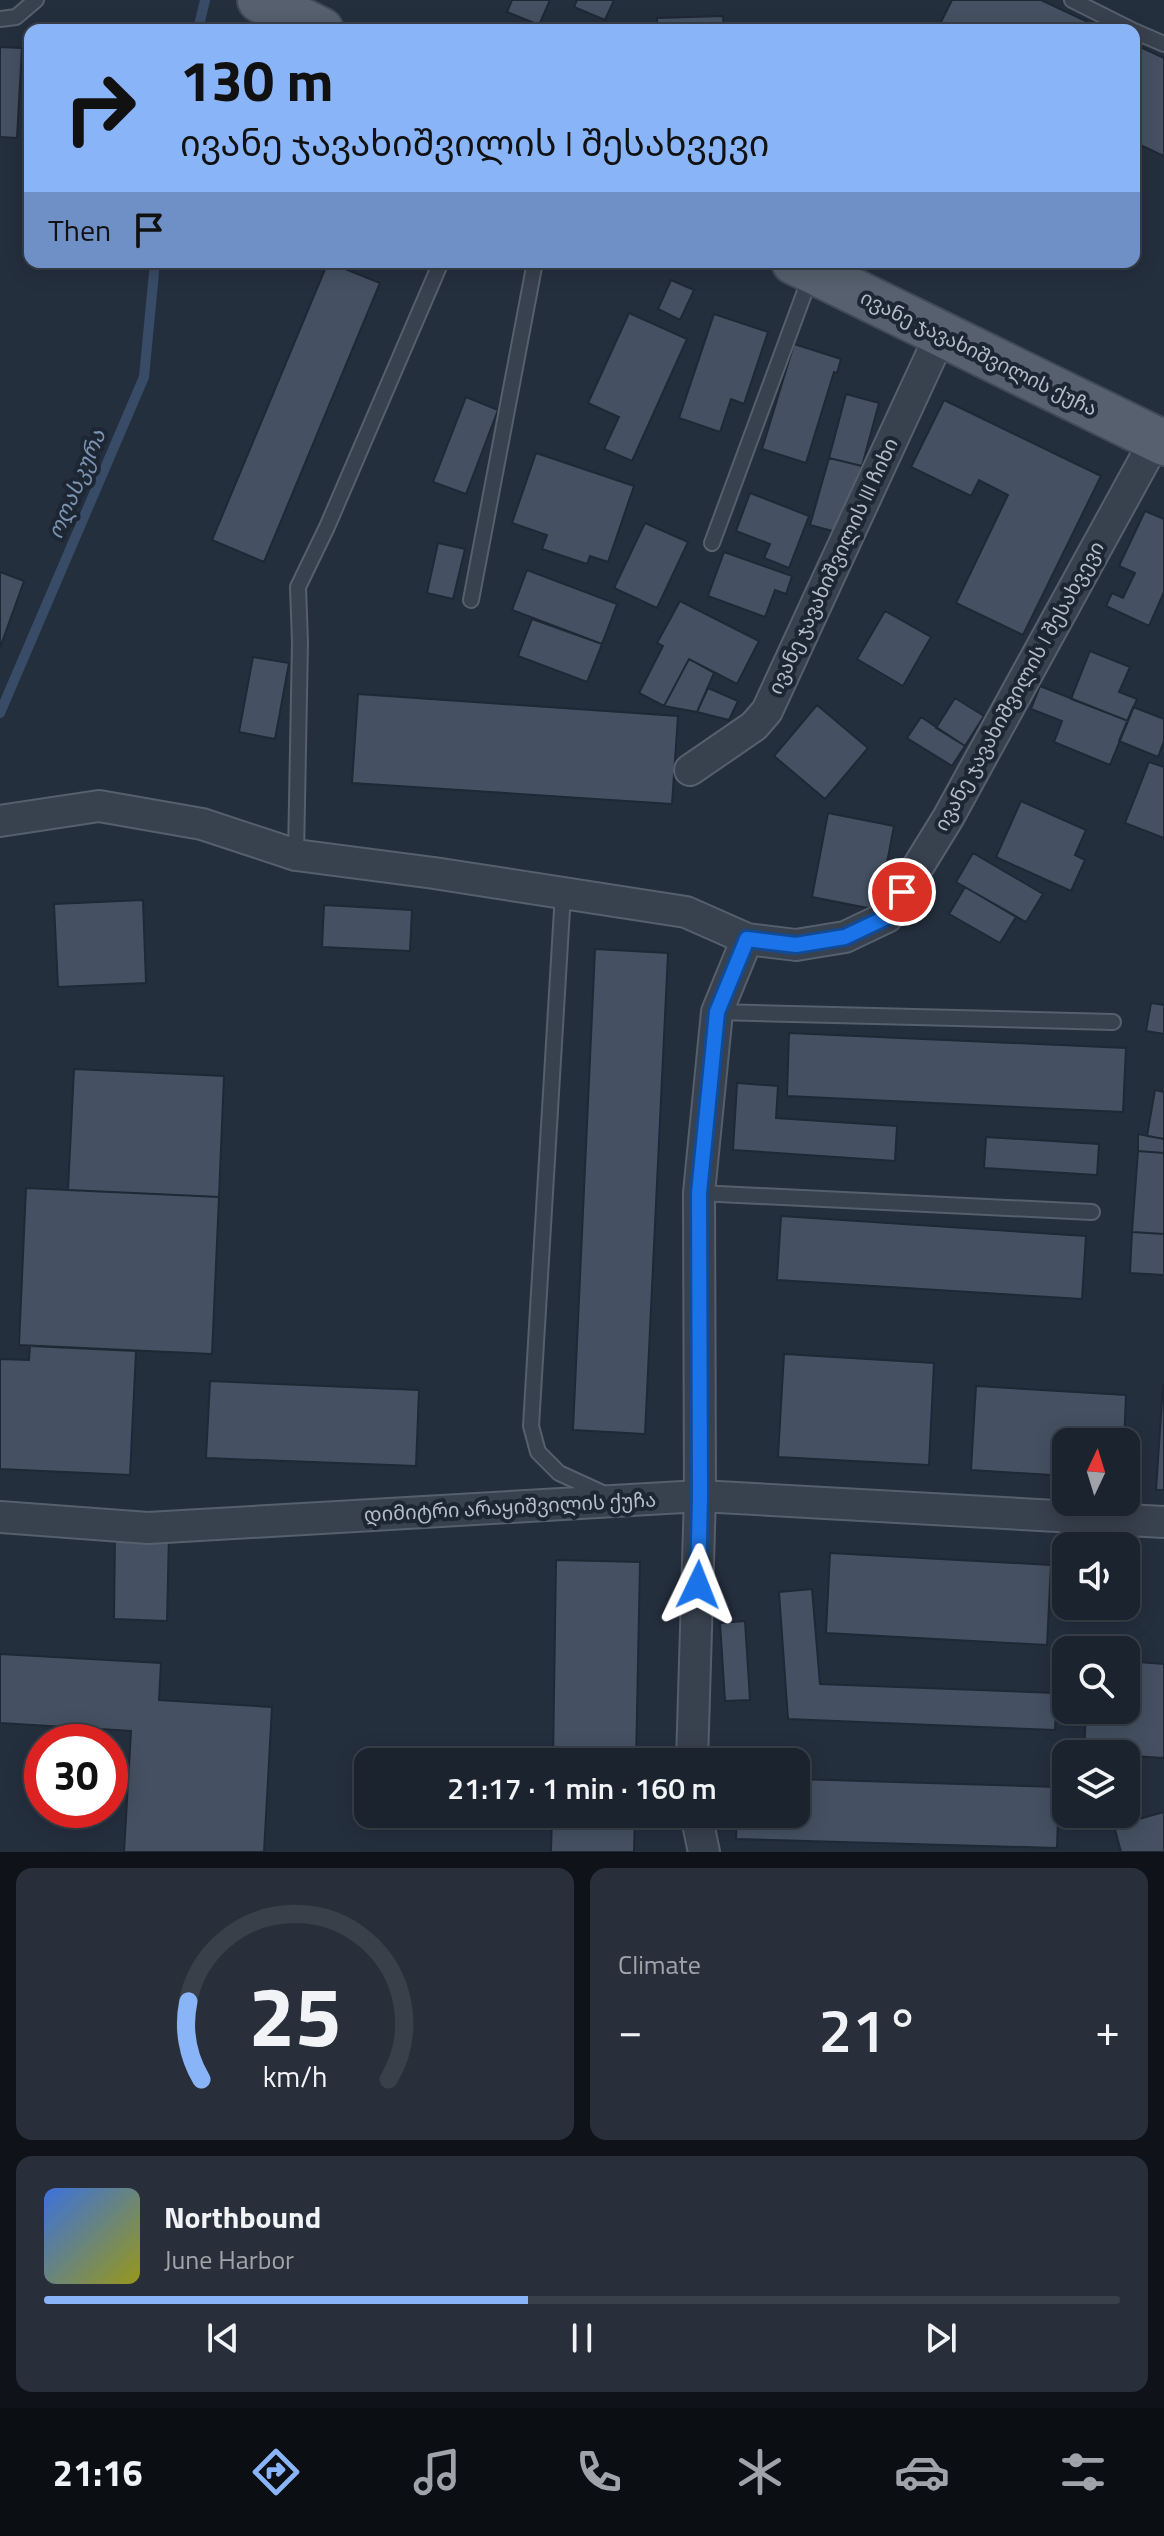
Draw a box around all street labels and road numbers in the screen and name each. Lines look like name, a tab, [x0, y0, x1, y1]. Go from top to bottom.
street label: ივანე ჯავახიშვილის ქუჩა	[855, 282, 1103, 424]
street label: ივანე ჯავახიშვილის III ჩიხი	[759, 432, 906, 699]
street label: ივანე ჯავახიშვილის I შესახვევი	[926, 535, 1111, 836]
street label: დიმიტრი არაყიშვილის ქუჩა	[363, 1483, 657, 1530]

